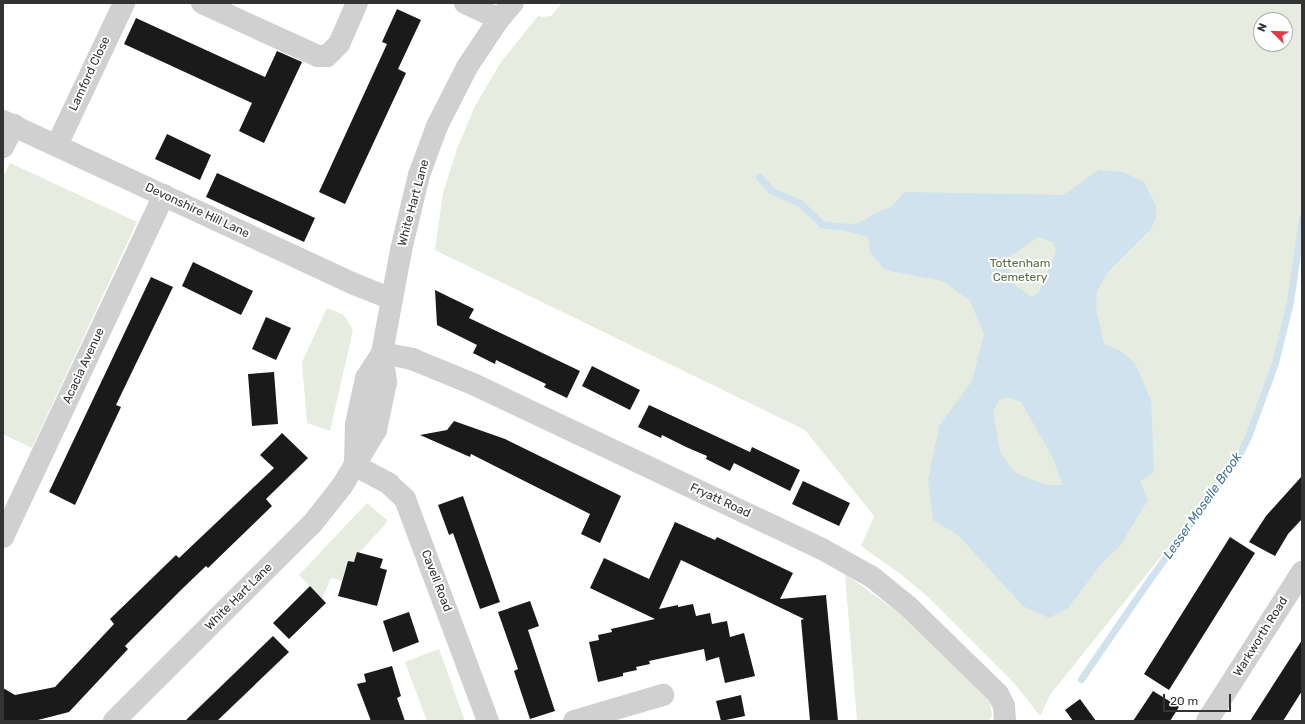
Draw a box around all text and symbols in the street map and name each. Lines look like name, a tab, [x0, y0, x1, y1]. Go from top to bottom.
north arrow	[1253, 12, 1293, 52]
text: N	[1255, 21, 1270, 34]
street label: Lamford Close	[66, 34, 114, 114]
street label: White Hart Lane	[396, 158, 432, 248]
street label: Devonshire Hill Lane	[143, 181, 251, 241]
park label: Tottenham Cemetery	[990, 257, 1050, 285]
street label: Acacia Avenue	[60, 326, 108, 406]
water label: Lesser Moselle Brook	[1160, 450, 1246, 562]
street label: Fryatt Road	[687, 481, 753, 521]
street label: Cavell Road	[418, 548, 454, 614]
street label: White Hart Lane	[202, 560, 276, 634]
street label: Warkworth Road	[1231, 595, 1291, 679]
scale bar	[1165, 686, 1233, 712]
text: 20 m	[1170, 694, 1198, 708]

